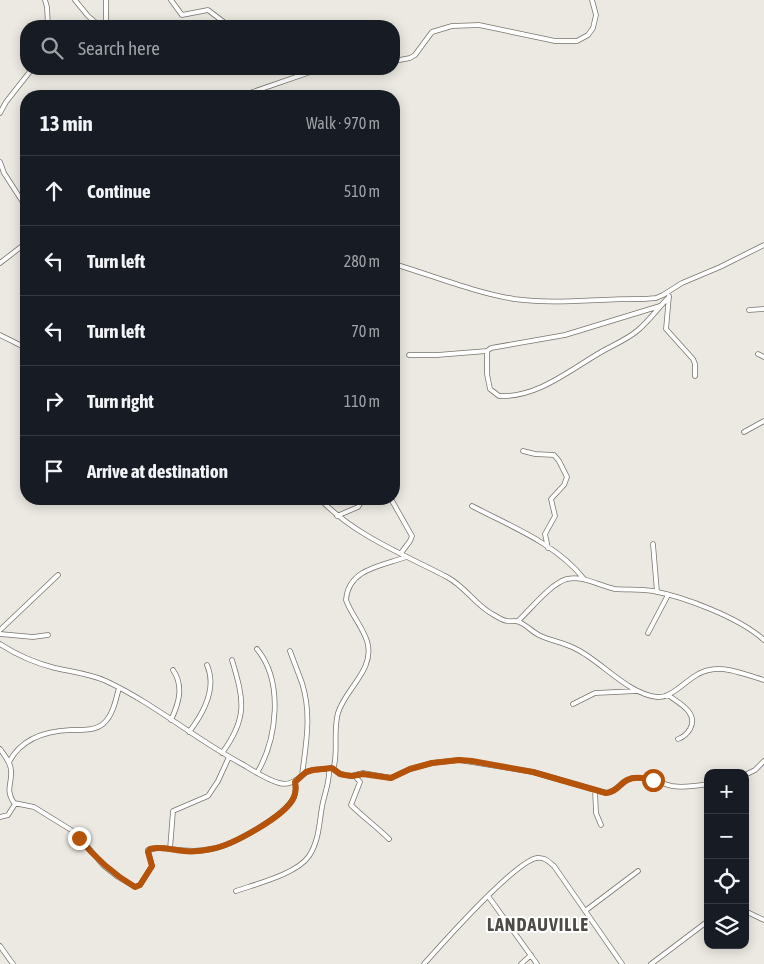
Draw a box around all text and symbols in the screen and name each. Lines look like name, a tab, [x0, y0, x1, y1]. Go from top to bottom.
search box	[20, 20, 400, 75]
icon: search	[38, 34, 66, 62]
text: Search here	[78, 37, 160, 59]
text: 13 min	[40, 111, 93, 135]
text: Walk · 970 m	[306, 114, 380, 132]
icon: ahead	[40, 177, 68, 205]
text: Continue	[87, 180, 151, 202]
text: 510 m	[344, 182, 380, 200]
icon: left	[40, 247, 68, 275]
text: Turn left	[87, 250, 145, 272]
text: 280 m	[344, 252, 380, 270]
icon: left	[40, 317, 68, 345]
text: Turn left	[87, 320, 145, 342]
text: 70 m	[351, 322, 380, 340]
icon: right	[40, 387, 68, 415]
text: Turn right	[87, 390, 154, 412]
text: 110 m	[344, 392, 380, 410]
icon: arrive	[40, 457, 68, 485]
text: Arrive at destination	[87, 460, 228, 482]
route start	[642, 769, 665, 792]
map controls	[704, 769, 749, 949]
button: +	[704, 769, 749, 814]
button: −	[704, 814, 749, 859]
route end	[68, 827, 91, 850]
button: locate	[704, 859, 749, 904]
button: layers	[704, 904, 749, 949]
district label: LANDAUVILLE	[487, 914, 589, 935]

